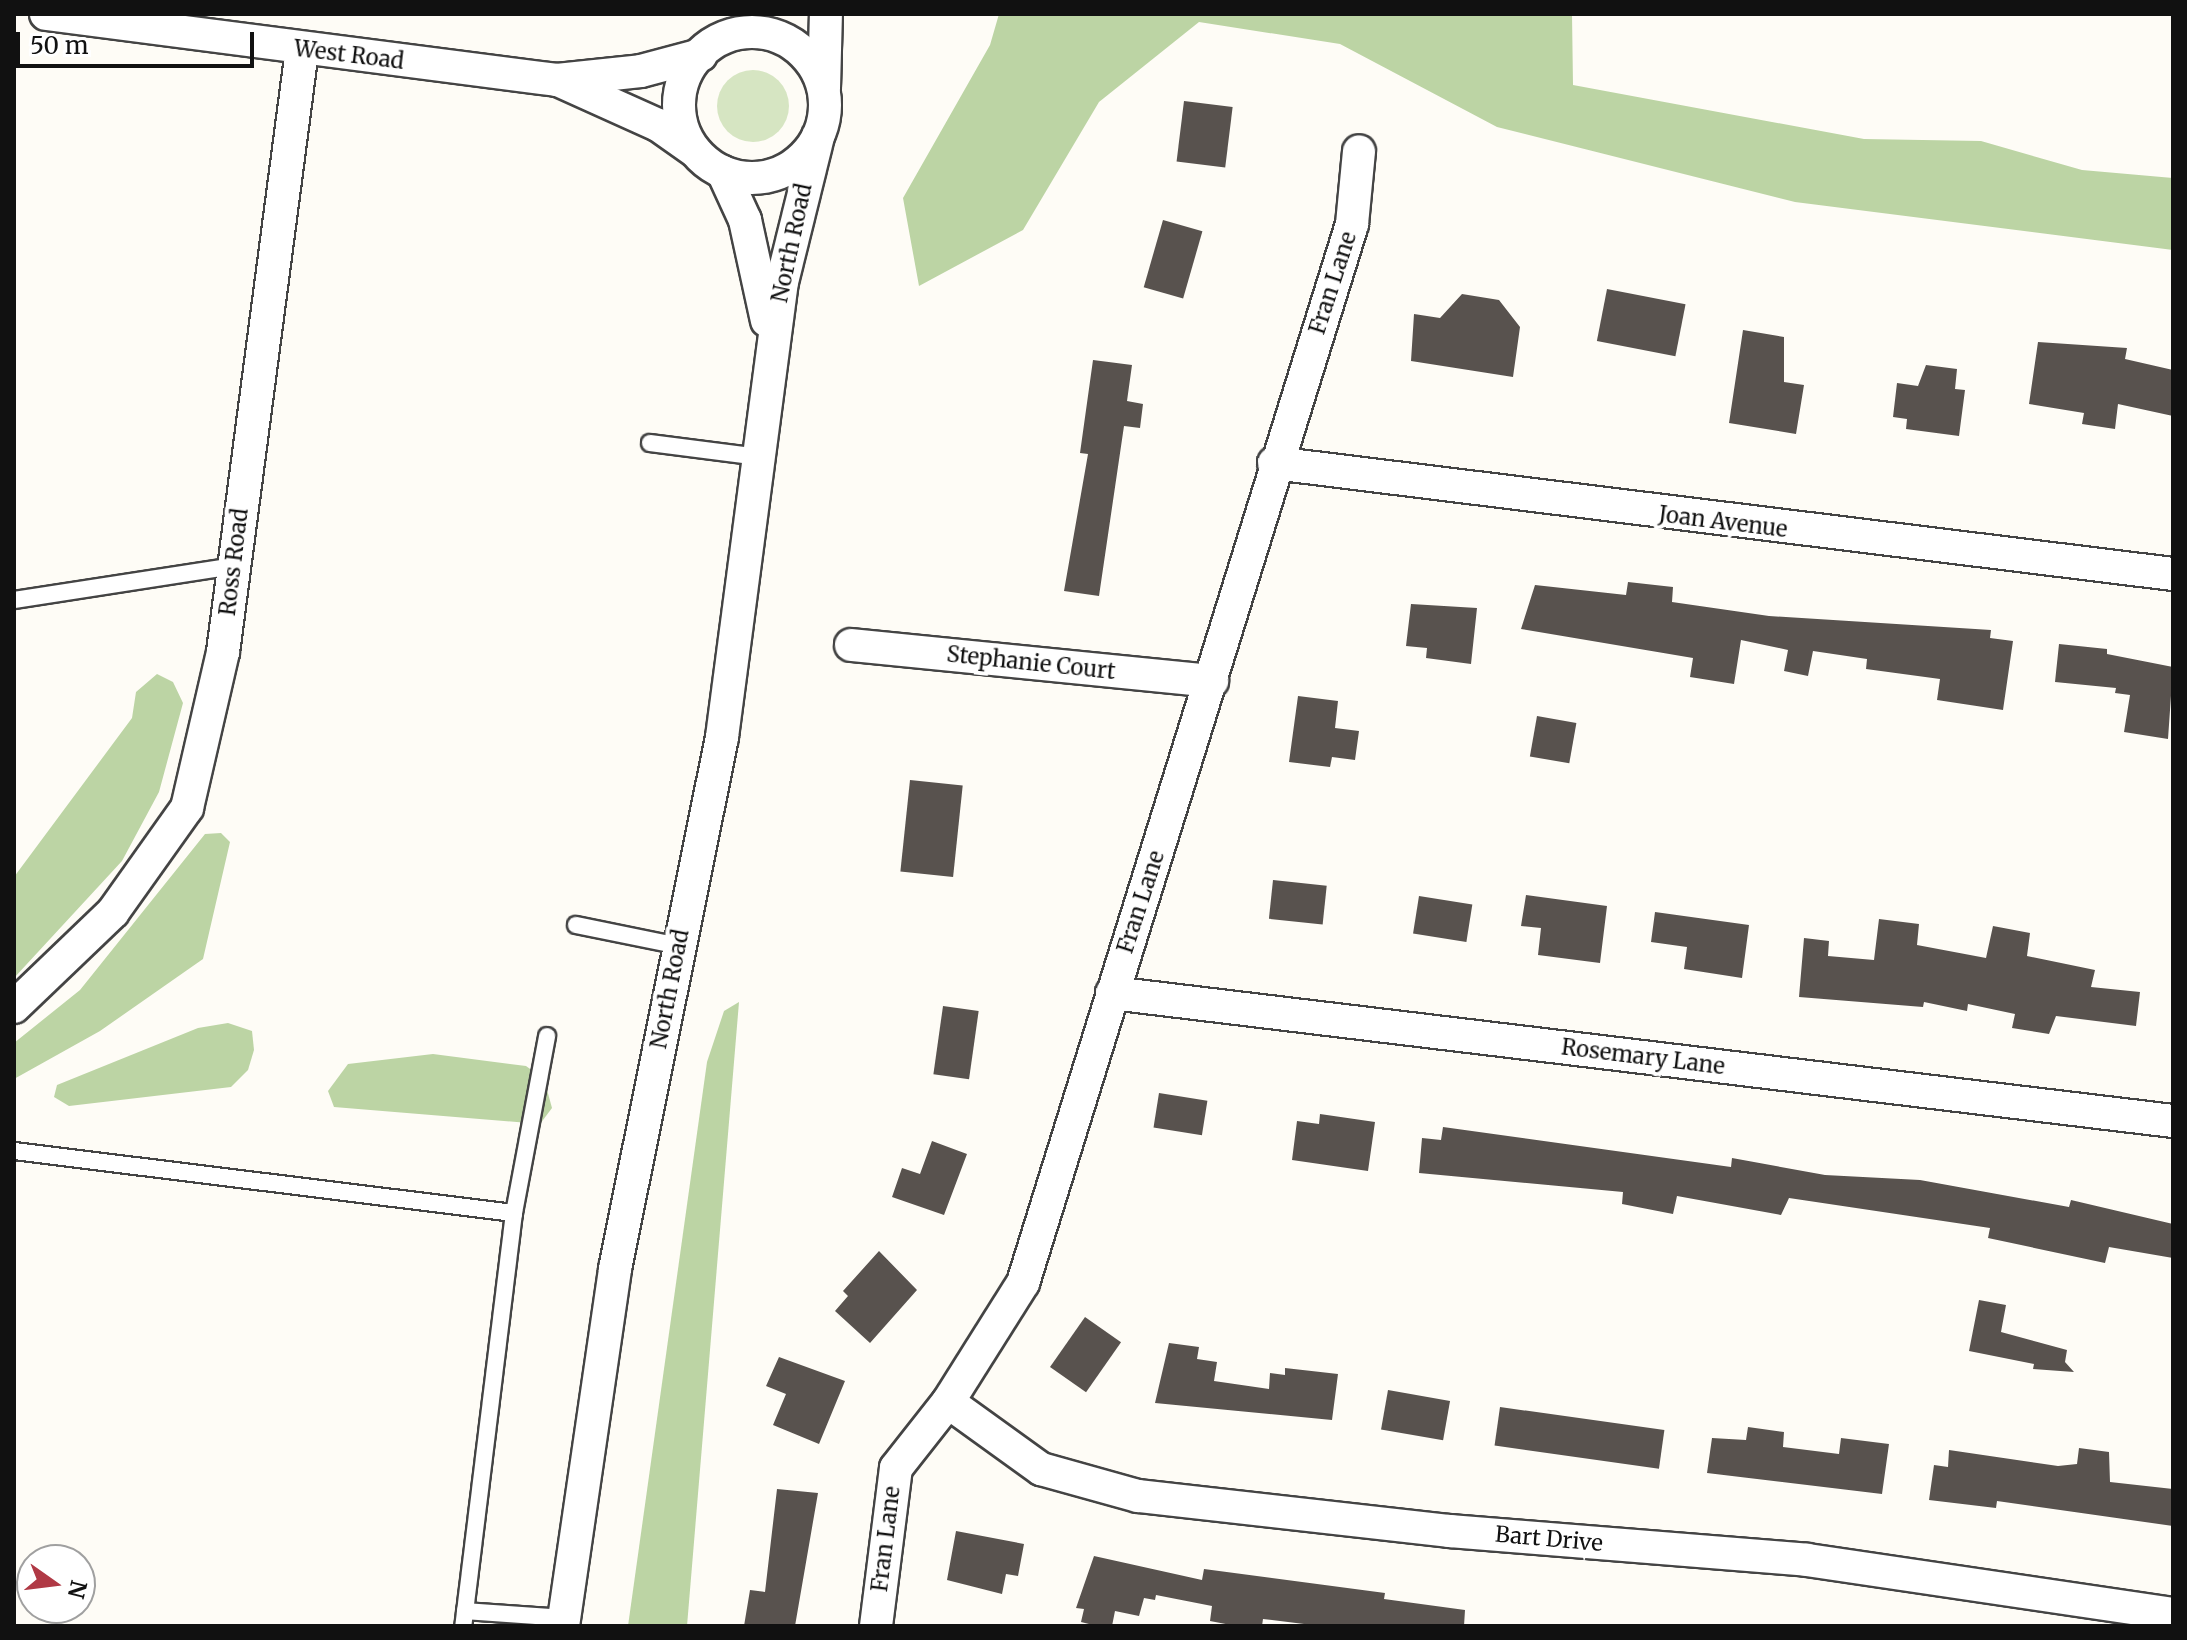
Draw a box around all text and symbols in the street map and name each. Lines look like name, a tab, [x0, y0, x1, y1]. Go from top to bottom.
scale bar	[20, 16, 258, 66]
text: 50 m	[30, 30, 89, 61]
street label: West Road	[293, 35, 405, 75]
street label: North Road	[766, 181, 818, 305]
street label: Fran Lane	[1304, 228, 1362, 338]
street label: Joan Avenue	[1657, 501, 1789, 543]
street label: Ross Road	[214, 507, 254, 617]
street label: Stephanie Court	[945, 641, 1117, 685]
street label: Fran Lane	[1112, 847, 1170, 957]
street label: North Road	[645, 927, 695, 1051]
street label: Rosemary Lane	[1560, 1034, 1726, 1080]
street label: Fran Lane	[866, 1485, 906, 1593]
street label: Bart Drive	[1494, 1521, 1604, 1557]
north arrow	[16, 1544, 96, 1624]
text: N	[62, 1577, 93, 1601]

